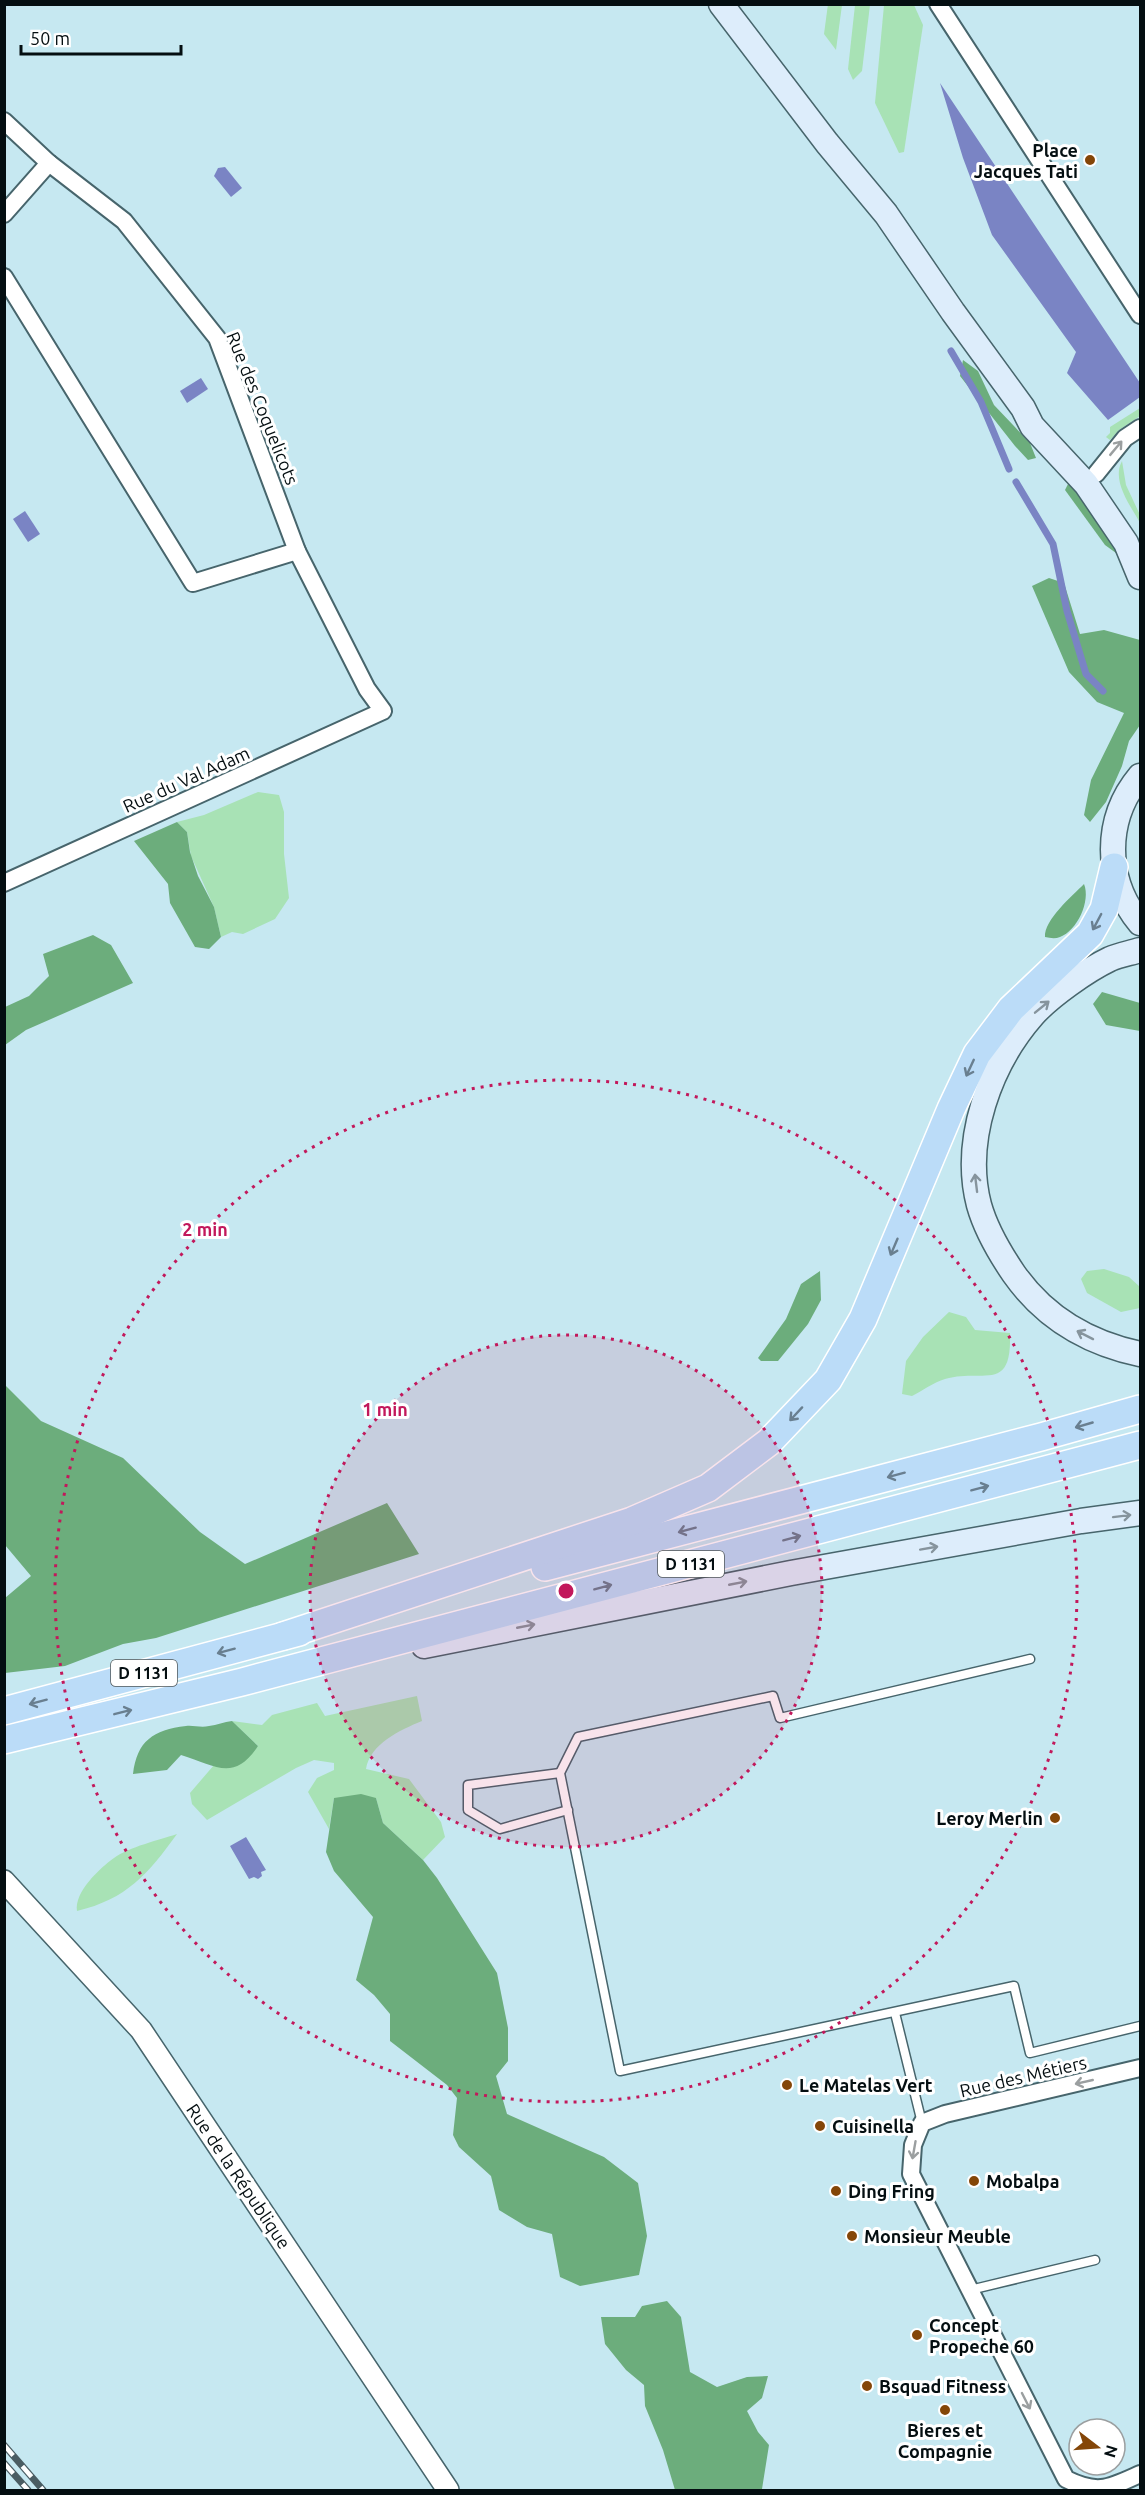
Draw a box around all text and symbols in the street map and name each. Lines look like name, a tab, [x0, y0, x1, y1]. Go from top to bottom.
scale bar	[21, 18, 182, 56]
text: 50 m	[30, 28, 70, 48]
place label: Place Jacques Tati	[974, 140, 1078, 181]
marker: Place Jacques Tati	[1083, 153, 1097, 167]
street label: Rue des Coquelicots	[223, 329, 303, 488]
one-way arrow	[1109, 441, 1123, 456]
street label: Rue du Val Adam	[119, 742, 253, 816]
one-way arrow	[1091, 913, 1103, 930]
one-way arrow	[1034, 1001, 1050, 1014]
one-way arrow	[964, 1059, 976, 1077]
one-way arrow	[971, 1174, 982, 1194]
text: 2 min	[182, 1219, 228, 1239]
one-way arrow	[887, 1238, 899, 1256]
one-way arrow	[1077, 1329, 1095, 1341]
text: 1 min	[362, 1399, 408, 1419]
one-way arrow	[789, 1406, 803, 1421]
one-way arrow	[1075, 1420, 1094, 1431]
one-way arrow	[887, 1470, 906, 1482]
one-way arrow	[971, 1482, 990, 1494]
one-way arrow	[1111, 1510, 1131, 1521]
one-way arrow	[678, 1525, 697, 1536]
one-way arrow	[782, 1532, 801, 1543]
one-way arrow	[919, 1542, 939, 1553]
road number: D 1131	[658, 1551, 724, 1577]
one-way arrow	[727, 1577, 747, 1588]
centre of rings	[556, 1581, 576, 1601]
one-way arrow	[593, 1581, 612, 1593]
one-way arrow	[516, 1620, 535, 1631]
one-way arrow	[217, 1646, 236, 1658]
road number: D 1131	[111, 1660, 177, 1686]
one-way arrow	[29, 1697, 48, 1708]
one-way arrow	[113, 1705, 132, 1717]
place label: Leroy Merlin	[936, 1808, 1043, 1828]
marker: Leroy Merlin	[1048, 1811, 1062, 1825]
street label: Rue des Métiers	[958, 2052, 1089, 2100]
place label: Le Matelas Vert	[799, 2075, 933, 2095]
one-way arrow	[1074, 2076, 1093, 2088]
marker: Le Matelas Vert	[780, 2078, 794, 2092]
street label: Rue de la République	[183, 2100, 295, 2252]
place label: Cuisinella	[832, 2116, 914, 2136]
marker: Cuisinella	[813, 2119, 827, 2133]
one-way arrow	[908, 2140, 919, 2159]
place label: Mobalpa	[986, 2171, 1059, 2191]
marker: Mobalpa	[967, 2174, 981, 2188]
place label: Ding Fring	[848, 2181, 935, 2201]
marker: Ding Fring	[829, 2184, 843, 2198]
place label: Monsieur Meuble	[864, 2226, 1011, 2246]
marker: Monsieur Meuble	[845, 2229, 859, 2243]
place label: Concept Propeche 60	[929, 2315, 1034, 2356]
marker: Concept Propeche 60	[910, 2328, 924, 2342]
place label: Bsquad Fitness	[879, 2376, 1006, 2396]
marker: Bsquad Fitness	[860, 2379, 874, 2393]
one-way arrow	[1020, 2392, 1032, 2409]
marker: Bieres et Compagnie	[938, 2403, 952, 2417]
north arrow	[1067, 2417, 1127, 2477]
place label: Bieres et Compagnie	[898, 2420, 992, 2461]
text: N	[1101, 2443, 1122, 2460]

